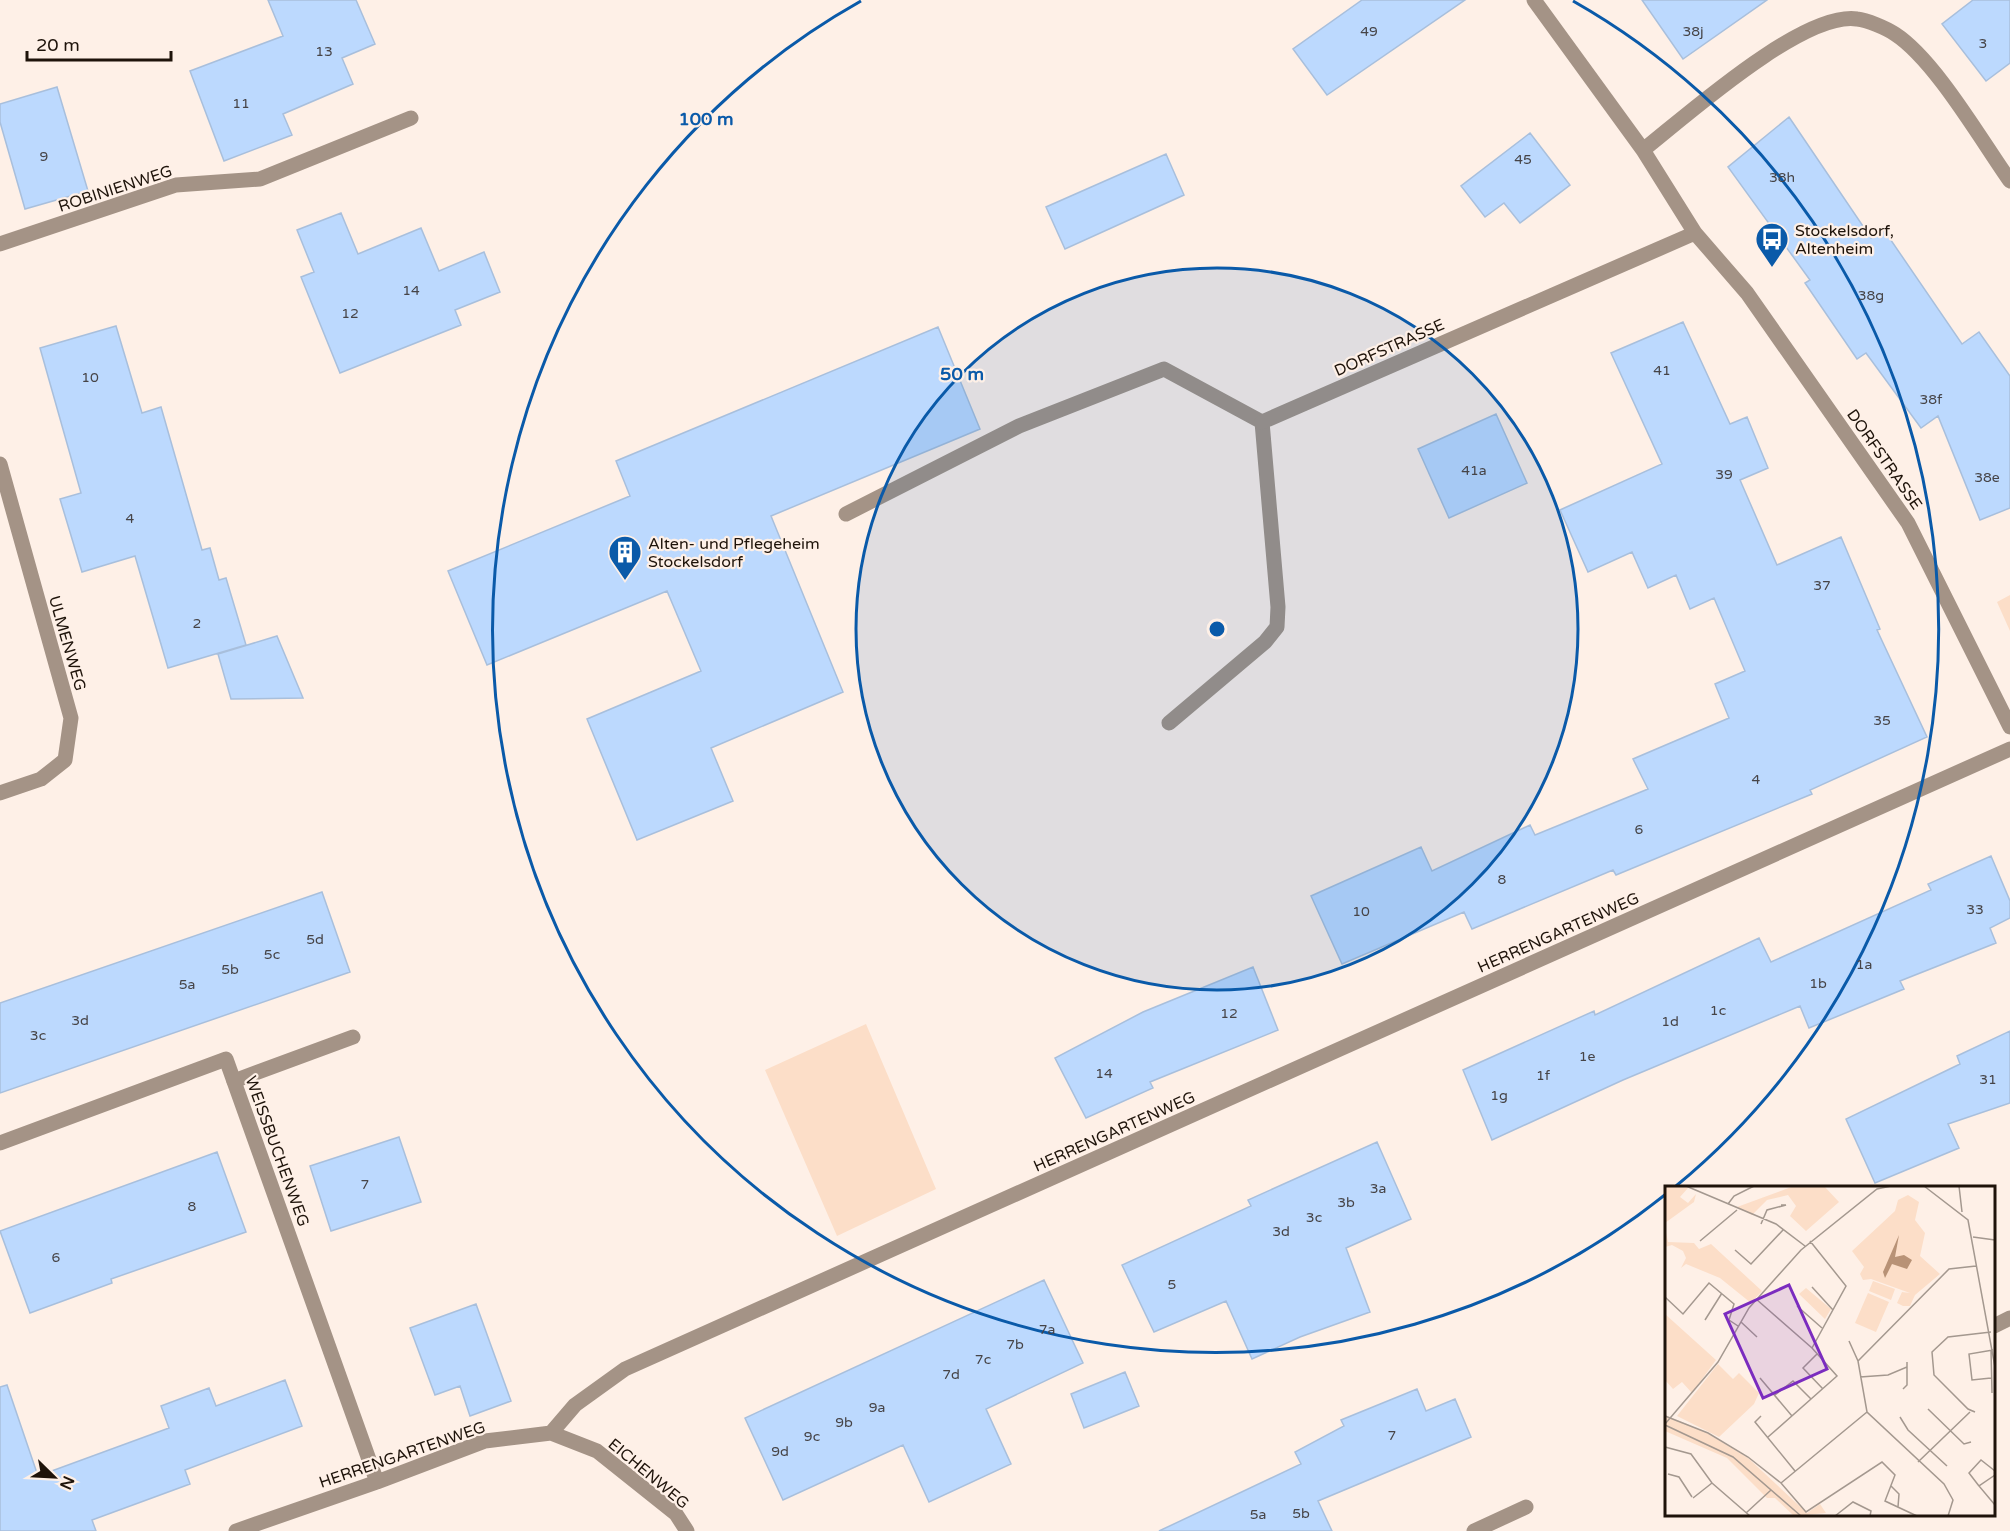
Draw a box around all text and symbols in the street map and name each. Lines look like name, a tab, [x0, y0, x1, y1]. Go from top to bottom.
house number: 49	[1360, 23, 1378, 40]
house number: 38j	[1682, 23, 1704, 40]
scale bar	[27, 24, 171, 62]
text: 20 m	[36, 34, 80, 56]
house number: 3	[1979, 35, 1987, 52]
house number: 13	[315, 43, 333, 60]
house number: 11	[232, 95, 250, 112]
text: 100 m	[678, 108, 734, 130]
house number: 9	[40, 148, 48, 165]
house number: 45	[1514, 151, 1532, 168]
street label: ROBINIENWEG	[56, 161, 175, 217]
house number: 38h	[1769, 169, 1795, 186]
bus stop icon: Stockelsdorf, Altenheim	[1754, 221, 1790, 268]
place label: Stockelsdorf, Altenheim	[1795, 221, 1894, 259]
house number: 14	[402, 282, 420, 299]
house number: 38g	[1858, 287, 1884, 304]
house number: 12	[341, 305, 359, 322]
street label: DORFSTRASSE	[1331, 315, 1448, 381]
house number: 41	[1653, 362, 1671, 379]
text: 50 m	[940, 363, 984, 385]
house number: 10	[81, 369, 99, 386]
house number: 38f	[1920, 391, 1943, 408]
street label: DORFSTRASSE	[1842, 405, 1926, 514]
house number: 41a	[1461, 462, 1487, 479]
house number: 39	[1715, 466, 1733, 483]
house number: 38e	[1974, 469, 2000, 486]
house number: 4	[126, 510, 135, 527]
building icon: Alten- und Pflegeheim Stockelsdorf	[607, 534, 643, 581]
place label: Alten- und Pflegeheim Stockelsdorf	[648, 534, 820, 572]
house number: 37	[1813, 577, 1831, 594]
street label: ULMENWEG	[44, 593, 90, 693]
house number: 2	[193, 615, 201, 632]
centre of rings	[1207, 619, 1227, 639]
house number: 35	[1873, 712, 1891, 729]
house number: 4	[1752, 771, 1761, 788]
house number: 6	[1635, 821, 1644, 838]
house number: 8	[1498, 871, 1507, 888]
street label: HERRENGARTENWEG	[1475, 888, 1642, 978]
house number: 33	[1966, 901, 1984, 918]
house number: 10	[1352, 903, 1370, 920]
house number: 5d	[306, 931, 324, 948]
house number: 5c	[264, 946, 280, 963]
house number: 1a	[1856, 956, 1872, 973]
house number: 5b	[221, 961, 239, 978]
house number: 1b	[1809, 975, 1827, 992]
house number: 5a	[179, 976, 195, 993]
house number: 1c	[1710, 1002, 1726, 1019]
house number: 12	[1220, 1005, 1238, 1022]
house number: 3d	[71, 1012, 89, 1029]
house number: 1d	[1661, 1013, 1679, 1030]
house number: 3c	[30, 1027, 46, 1044]
house number: 1e	[1579, 1048, 1595, 1065]
house number: 14	[1095, 1065, 1113, 1082]
house number: 1f	[1536, 1067, 1551, 1084]
house number: 31	[1979, 1071, 1997, 1088]
street label: WEISSBUCHENWEG	[241, 1073, 314, 1229]
street label: HERRENGARTENWEG	[1031, 1087, 1198, 1177]
house number: 1g	[1490, 1087, 1508, 1104]
house number: 7	[361, 1176, 369, 1193]
house number: 3a	[1370, 1180, 1386, 1197]
inset map	[1665, 1186, 1995, 1516]
house number: 3b	[1337, 1194, 1355, 1211]
house number: 8	[188, 1198, 197, 1215]
house number: 3c	[1306, 1209, 1322, 1226]
house number: 3d	[1272, 1223, 1290, 1240]
house number: 6	[52, 1249, 61, 1266]
house number: 5	[1168, 1276, 1176, 1293]
house number: 7a	[1039, 1321, 1055, 1338]
house number: 7b	[1006, 1336, 1024, 1353]
house number: 7c	[975, 1351, 991, 1368]
house number: 7d	[942, 1366, 960, 1383]
house number: 9a	[869, 1399, 885, 1416]
house number: 9b	[835, 1414, 853, 1431]
street label: HERRENGARTENWEG	[316, 1417, 488, 1493]
house number: 7	[1388, 1427, 1396, 1444]
house number: 9c	[804, 1428, 820, 1445]
street label: EICHENWEG	[604, 1434, 693, 1513]
house number: 9d	[771, 1443, 789, 1460]
north arrow	[24, 1447, 84, 1507]
text: N	[55, 1473, 79, 1493]
house number: 5b	[1292, 1505, 1310, 1522]
house number: 5a	[1250, 1506, 1266, 1523]

